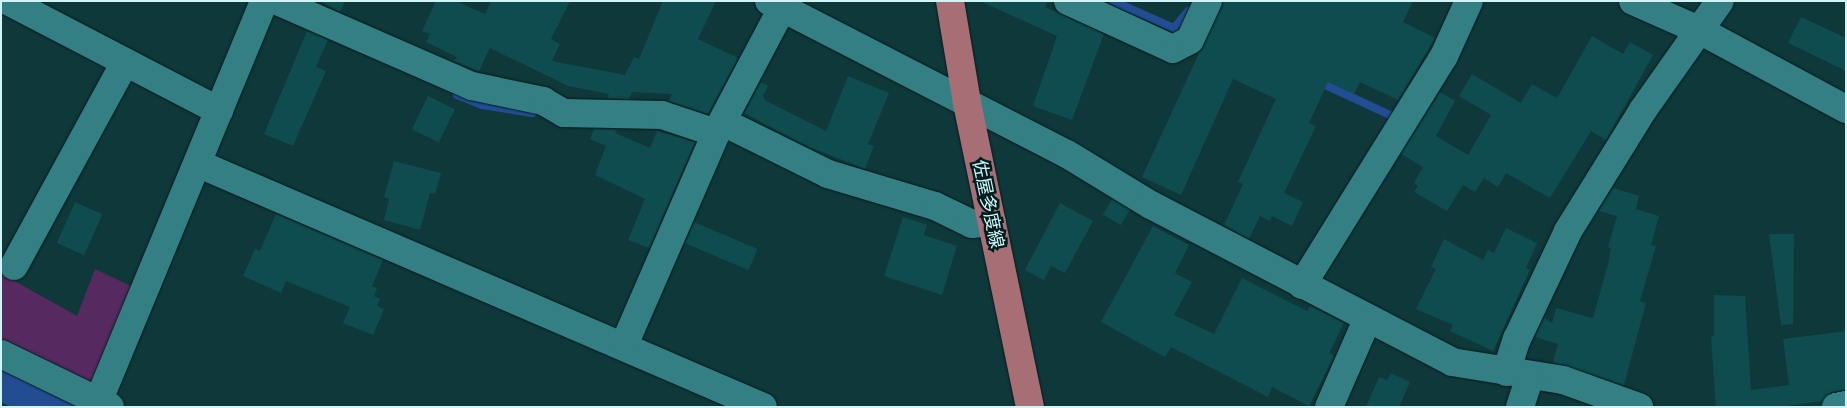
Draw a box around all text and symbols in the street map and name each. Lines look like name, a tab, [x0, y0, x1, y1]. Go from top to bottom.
street label: 佐屋多度線	[968, 158, 1008, 250]

